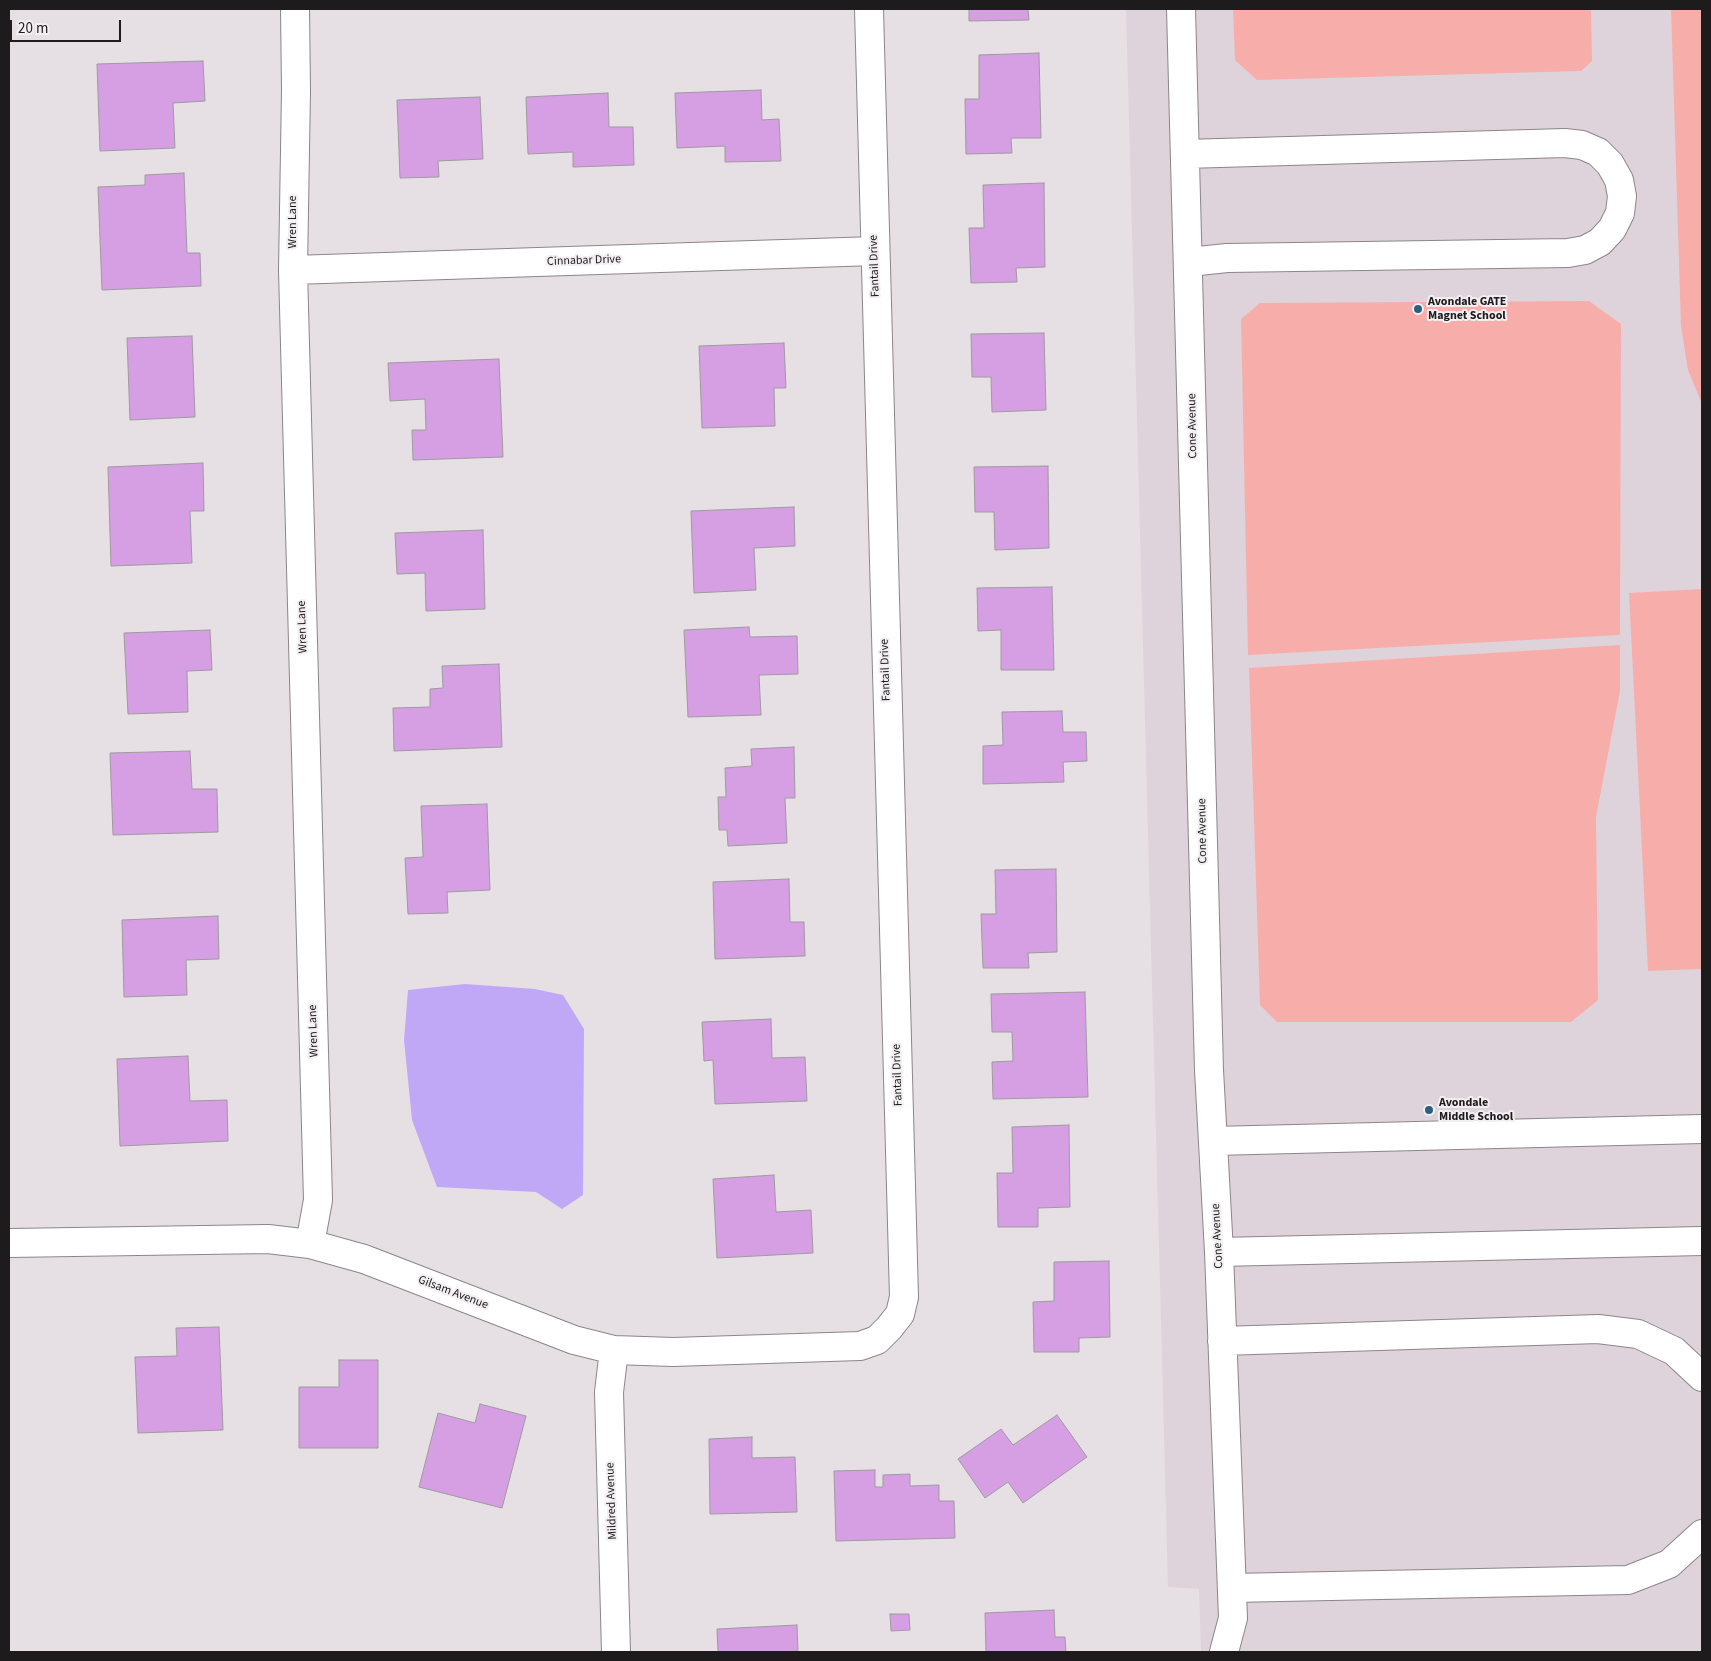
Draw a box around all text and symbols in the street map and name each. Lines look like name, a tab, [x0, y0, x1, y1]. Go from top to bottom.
scale bar	[12, 10, 124, 42]
text: 20 m	[18, 18, 48, 39]
street label: Wren Lane	[286, 196, 300, 248]
street label: Fantail Drive	[867, 235, 883, 297]
street label: Cinnabar Drive	[547, 253, 621, 269]
place label: Avondale GATE Magnet School	[1428, 295, 1506, 323]
marker: Avondale GATE Magnet School	[1412, 303, 1424, 315]
street label: Cone Avenue	[1185, 393, 1201, 459]
street label: Wren Lane	[295, 600, 311, 654]
street label: Fantail Drive	[878, 639, 894, 701]
street label: Cone Avenue	[1195, 798, 1211, 864]
street label: Wren Lane	[306, 1004, 322, 1058]
street label: Fantail Drive	[890, 1044, 906, 1106]
place label: Avondale Middle School	[1439, 1096, 1513, 1124]
marker: Avondale Middle School	[1423, 1104, 1435, 1116]
street label: Cone Avenue	[1209, 1203, 1227, 1269]
street label: Gilsam Avenue	[416, 1273, 490, 1313]
street label: Mildred Avenue	[603, 1462, 621, 1540]

